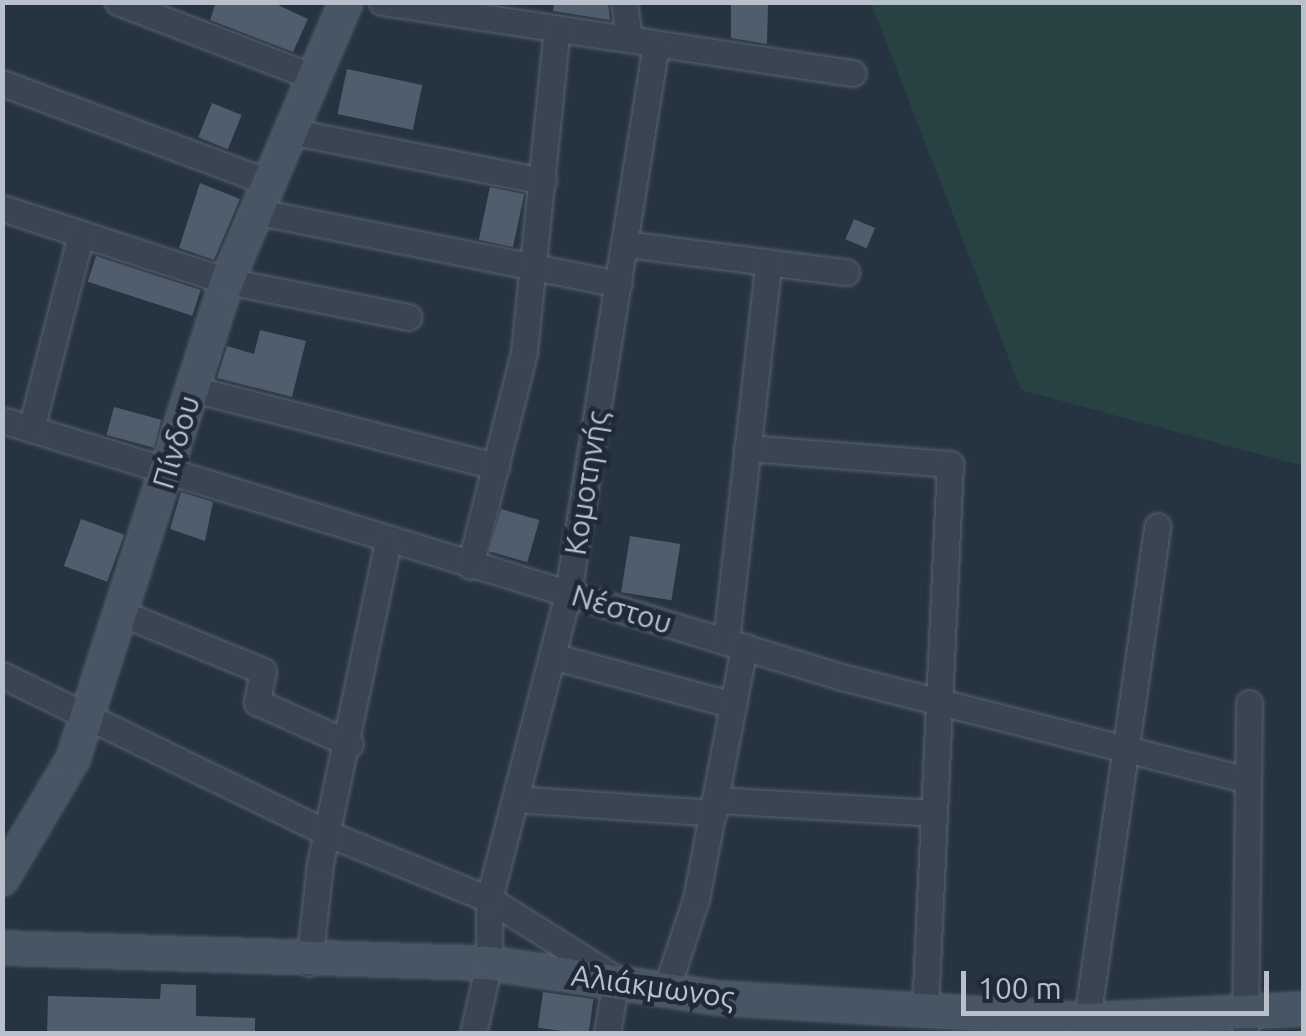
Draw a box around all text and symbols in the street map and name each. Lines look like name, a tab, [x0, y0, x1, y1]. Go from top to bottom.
street label: Πίνδου	[145, 391, 207, 493]
street label: Κομοτηνής	[557, 408, 615, 558]
street label: Νέστου	[568, 577, 676, 641]
scale bar	[966, 951, 1274, 1013]
street label: Αλιάκμωνος	[569, 957, 737, 1015]
text: 100 m	[978, 971, 1062, 1005]

